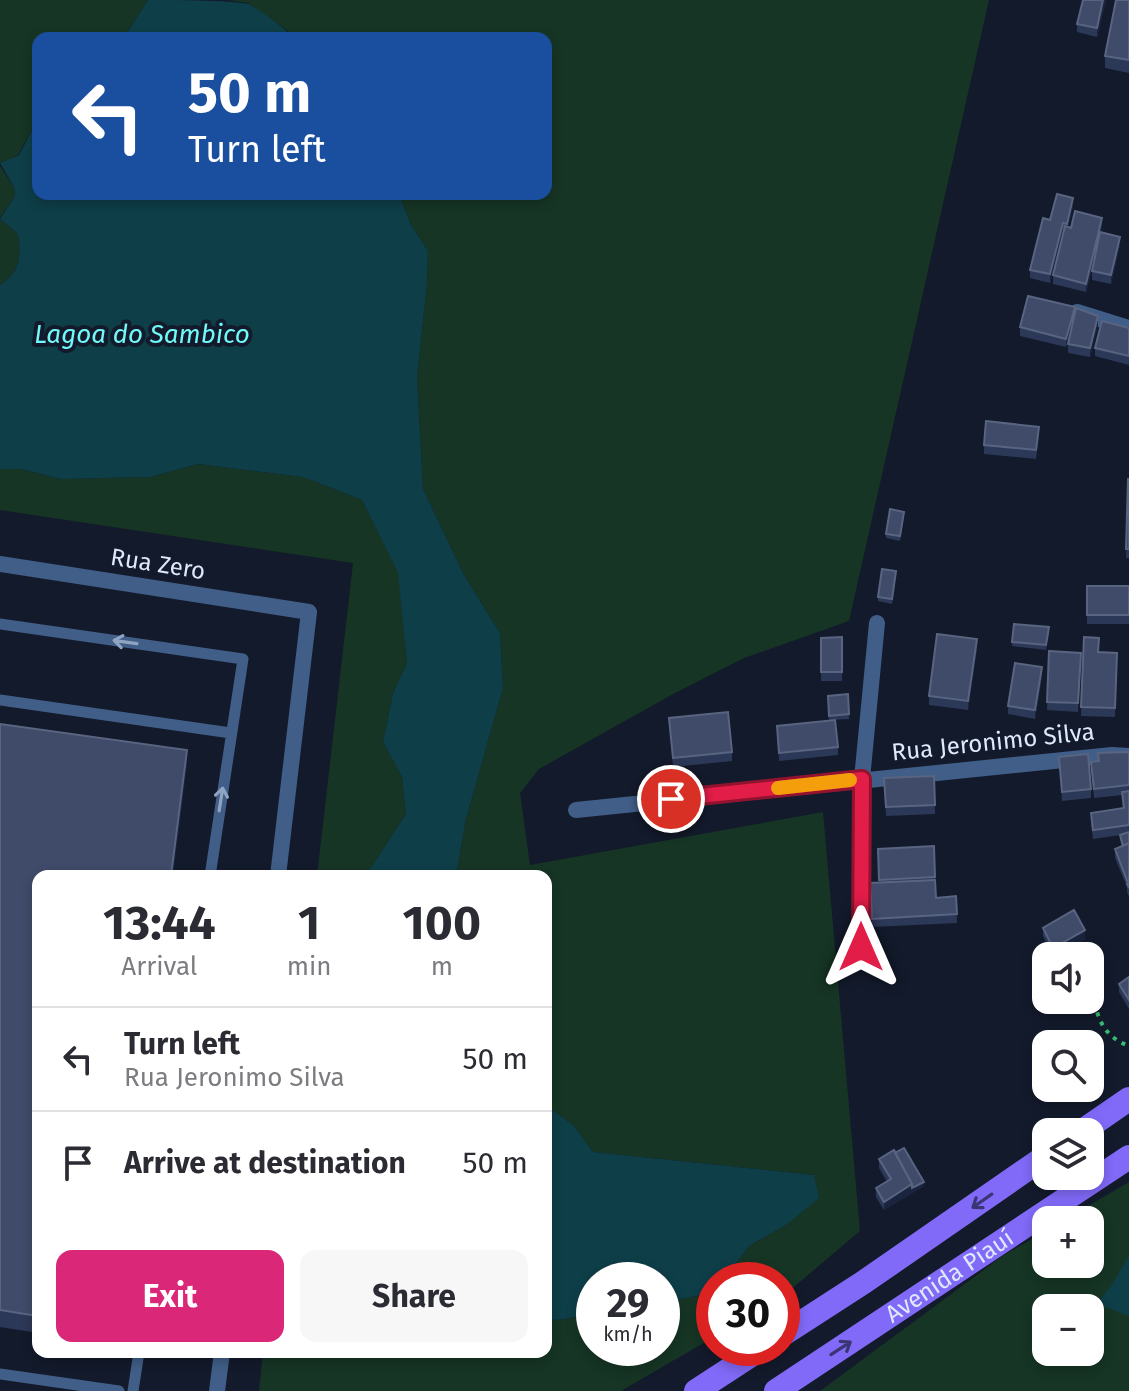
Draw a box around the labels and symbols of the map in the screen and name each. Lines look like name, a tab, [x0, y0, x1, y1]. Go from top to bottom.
water label: Lagoa do Sambico	[34, 319, 250, 350]
street label: Rua Zero	[109, 543, 207, 585]
one-way arrow	[113, 634, 138, 649]
street label: Rua Jeronimo Silva	[890, 717, 1096, 767]
pin	[637, 765, 705, 833]
one-way arrow	[215, 787, 230, 812]
position arrow	[819, 905, 903, 989]
one-way arrow	[971, 1193, 993, 1209]
street label: Avenida Piauí	[880, 1223, 1019, 1329]
speed limit sign: 30	[696, 1262, 800, 1366]
one-way arrow	[830, 1340, 852, 1357]

